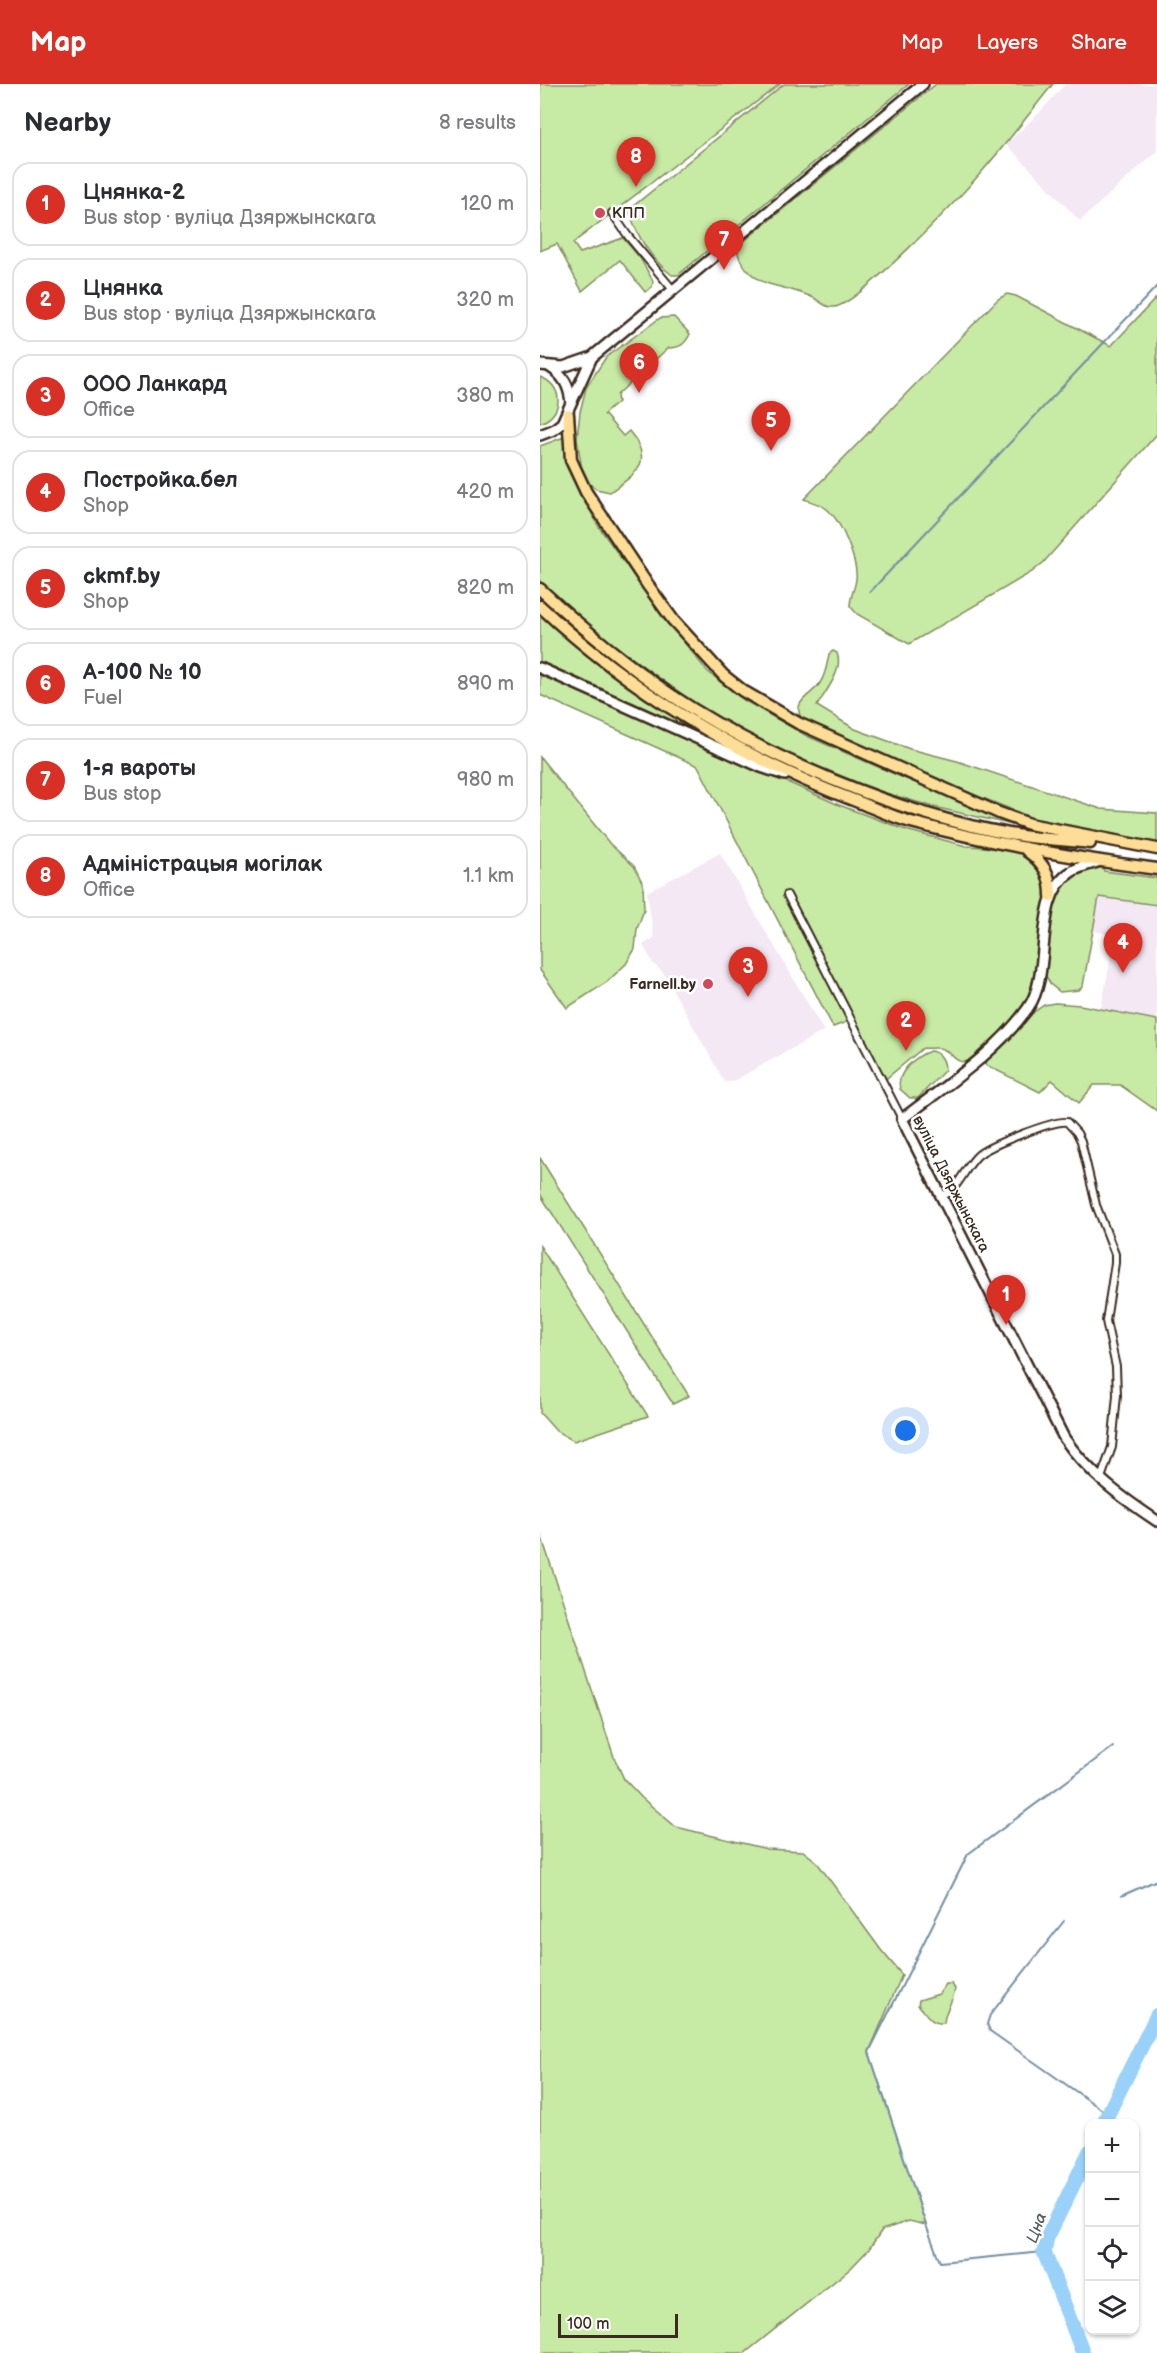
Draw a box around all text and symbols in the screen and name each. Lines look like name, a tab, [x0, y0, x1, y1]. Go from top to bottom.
text: Map	[30, 26, 86, 59]
text: Map	[901, 30, 943, 55]
text: Layers	[976, 30, 1038, 55]
text: Share	[1071, 30, 1127, 55]
text: Nearby	[24, 108, 111, 139]
text: 8 results	[439, 111, 516, 135]
pin: 8	[616, 138, 656, 187]
text: Цнянка-2	[83, 179, 185, 206]
text: 1	[41, 192, 50, 216]
text: 120 m	[461, 192, 514, 216]
place label: КПП	[612, 204, 645, 223]
text: Bus stop · вуліца Дзяржынскага	[83, 206, 376, 230]
marker: КПП	[593, 206, 607, 220]
pin: 7	[704, 220, 744, 270]
text: Цнянка	[83, 275, 163, 302]
text: 2	[40, 288, 51, 312]
text: 320 m	[456, 288, 514, 312]
text: Bus stop · вуліца Дзяржынскага	[83, 302, 376, 326]
pin: 6	[620, 344, 658, 393]
text: ООО Ланкард	[83, 371, 227, 398]
text: 3	[40, 384, 51, 408]
text: 380 m	[456, 384, 514, 408]
text: Office	[83, 398, 135, 422]
pin: 5	[752, 402, 790, 451]
text: Постройка.бел	[83, 467, 238, 494]
text: 4	[40, 480, 51, 504]
text: 420 m	[456, 480, 514, 504]
text: Shop	[83, 494, 129, 518]
text: ckmf.by	[83, 563, 160, 590]
text: 5	[40, 576, 51, 600]
text: 820 m	[457, 576, 514, 600]
text: Shop	[83, 590, 129, 614]
text: А-100 № 10	[83, 659, 202, 686]
text: 6	[39, 672, 52, 696]
text: 890 m	[457, 672, 514, 696]
text: Fuel	[83, 686, 122, 710]
text: 1-я вароты	[83, 755, 196, 782]
text: 7	[40, 768, 51, 792]
text: 980 m	[457, 768, 514, 792]
text: Bus stop	[83, 782, 162, 806]
text: Адміністрацыя могілак	[83, 851, 322, 878]
text: 8	[39, 864, 52, 888]
text: 1.1 km	[463, 864, 514, 888]
text: Office	[83, 878, 135, 902]
pin: 4	[1104, 924, 1142, 973]
pin: 3	[728, 948, 768, 997]
place label: Farnell.by	[629, 975, 696, 994]
marker: Farnell.by	[701, 977, 715, 991]
pin: 2	[886, 1002, 926, 1051]
street label: вуліца Дзяржынскага	[908, 1112, 994, 1256]
pin: 1	[986, 1276, 1026, 1325]
your location	[891, 1416, 920, 1445]
map controls	[1085, 2119, 1139, 2335]
button: +	[1085, 2119, 1139, 2173]
button: −	[1085, 2173, 1139, 2227]
water label: Цна	[1023, 2210, 1051, 2246]
button: locate	[1085, 2227, 1139, 2281]
button: layers	[1085, 2281, 1139, 2335]
scale bar	[558, 2311, 678, 2338]
text: 100 m	[567, 2315, 610, 2334]

